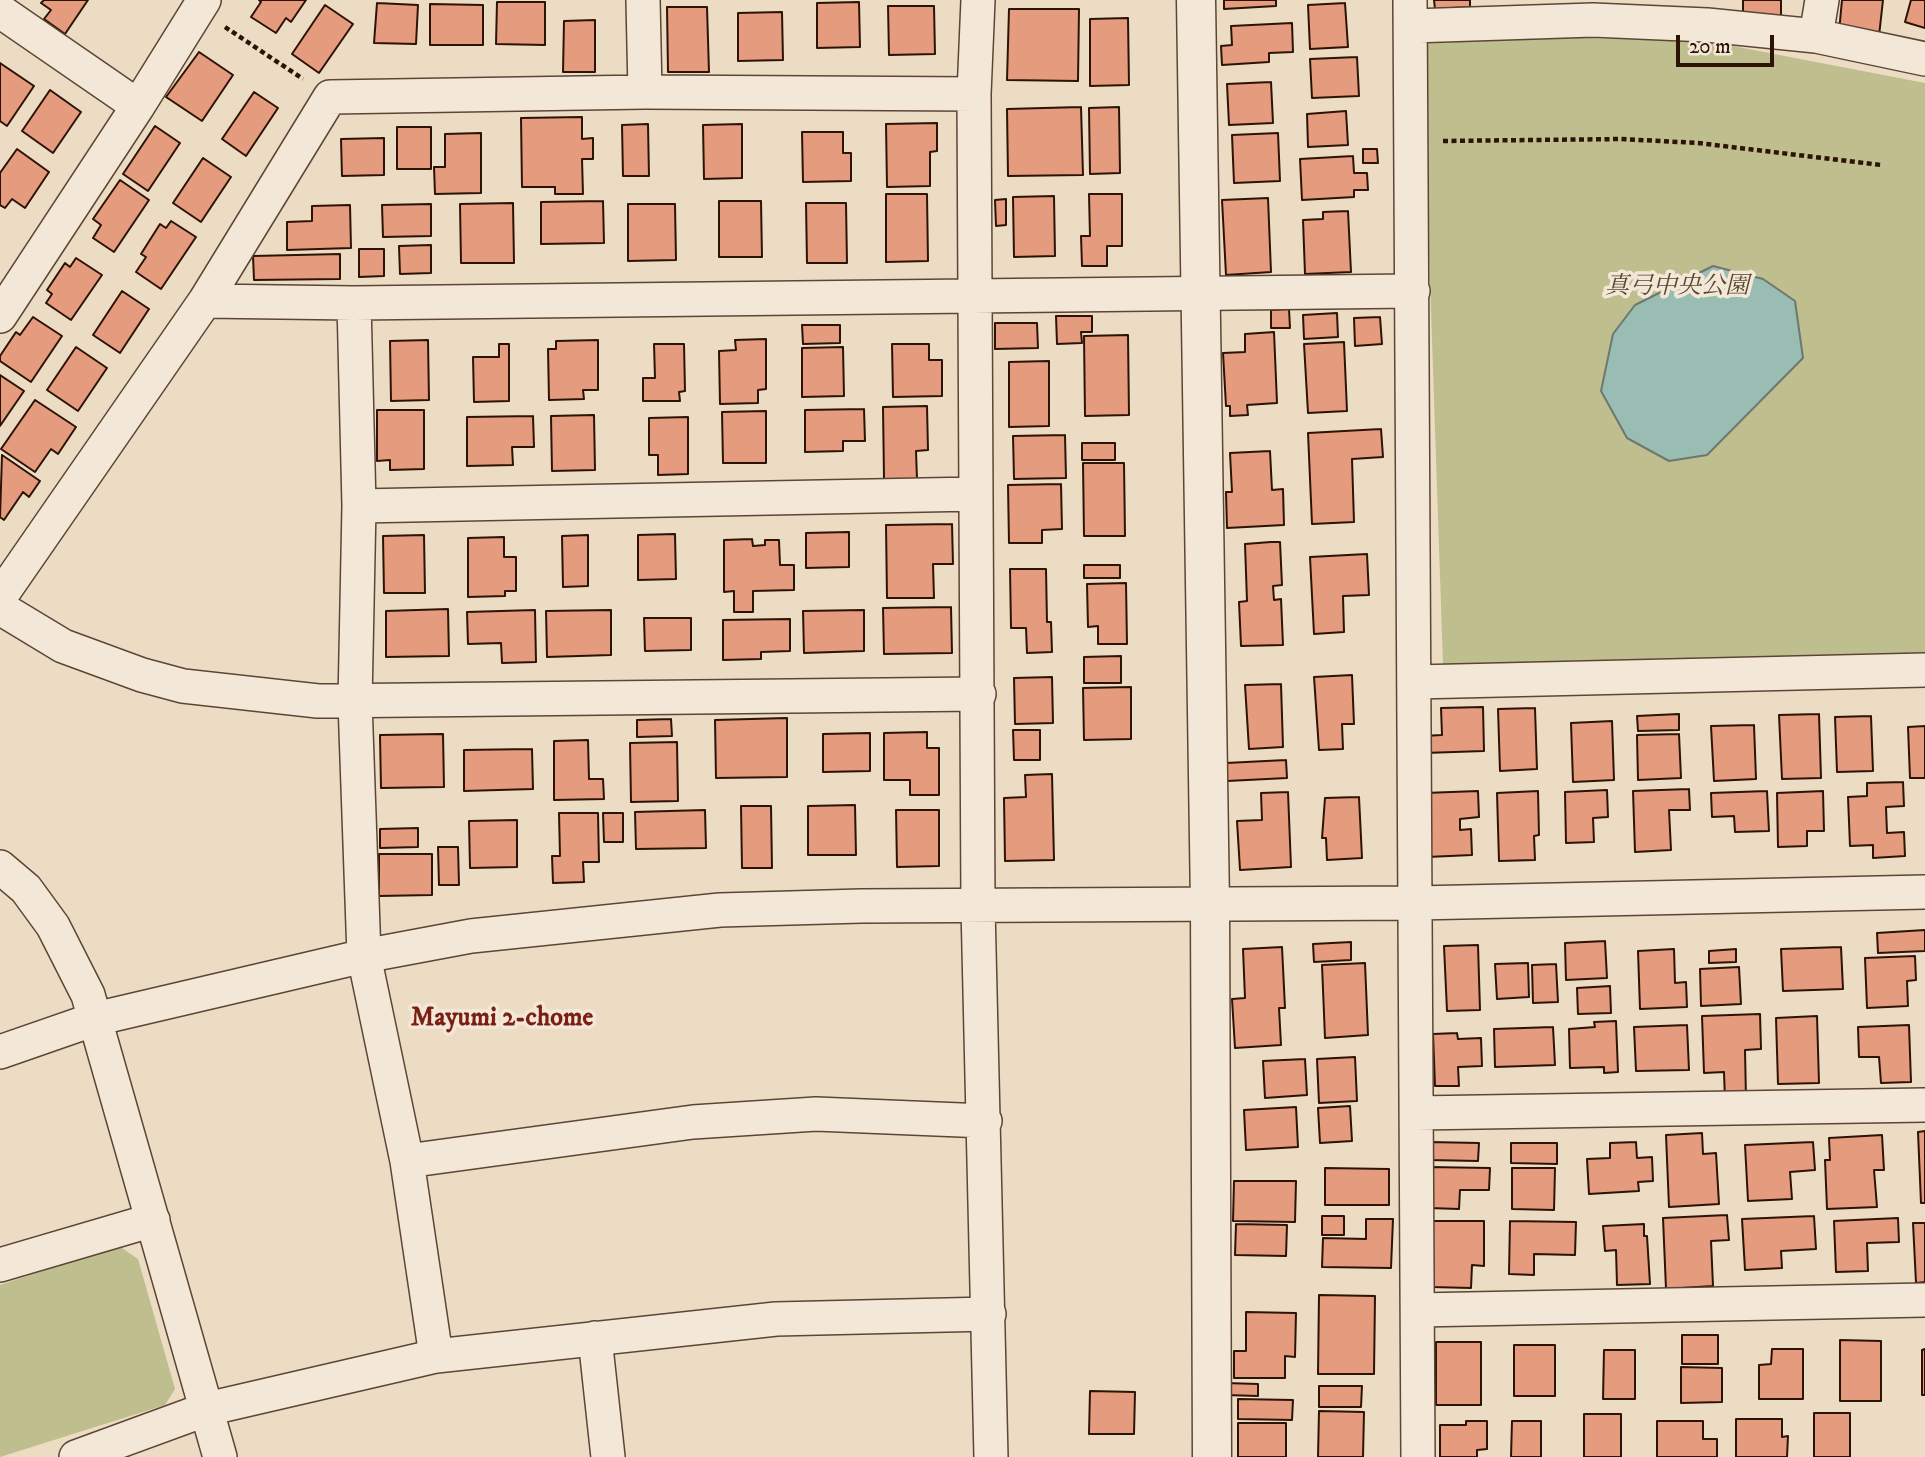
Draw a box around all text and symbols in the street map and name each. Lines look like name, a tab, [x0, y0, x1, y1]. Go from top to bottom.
scale bar	[1680, 21, 1778, 65]
text: 20 m	[1689, 34, 1731, 60]
park label: 真弓中央公園	[1605, 274, 1749, 302]
district label: Mayumi 2-chome	[411, 1004, 593, 1036]

